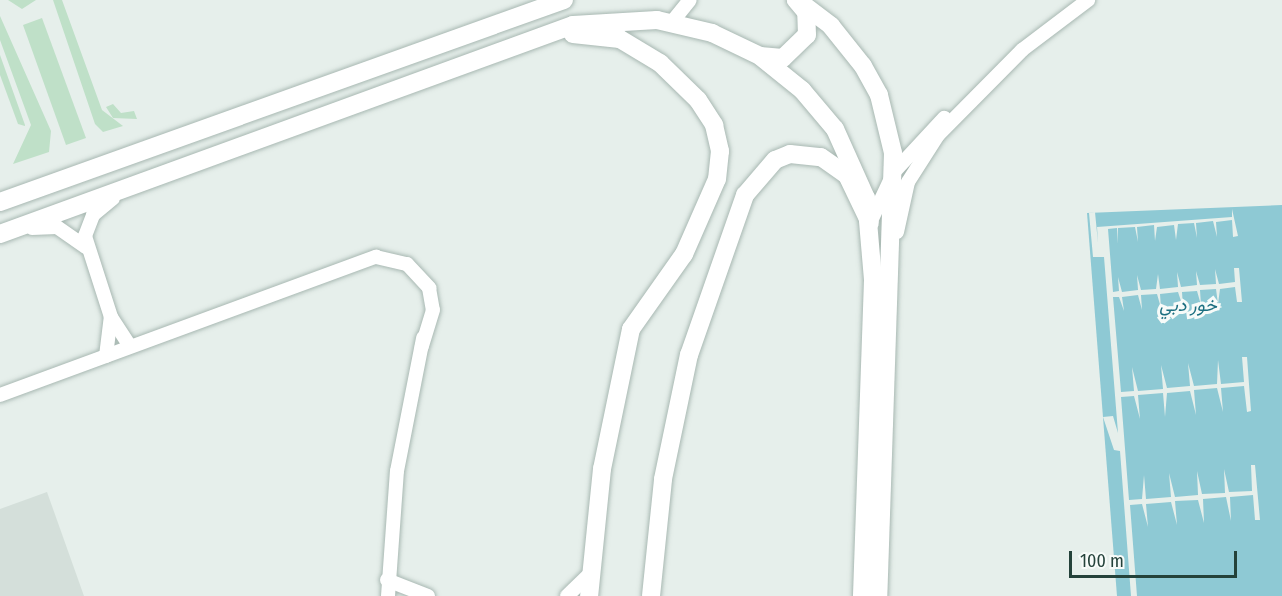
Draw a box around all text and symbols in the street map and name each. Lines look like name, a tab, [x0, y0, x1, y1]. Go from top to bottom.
water label: خور دبي	[1159, 294, 1217, 316]
scale bar	[1072, 539, 1240, 577]
text: 100 m	[1080, 550, 1124, 572]

